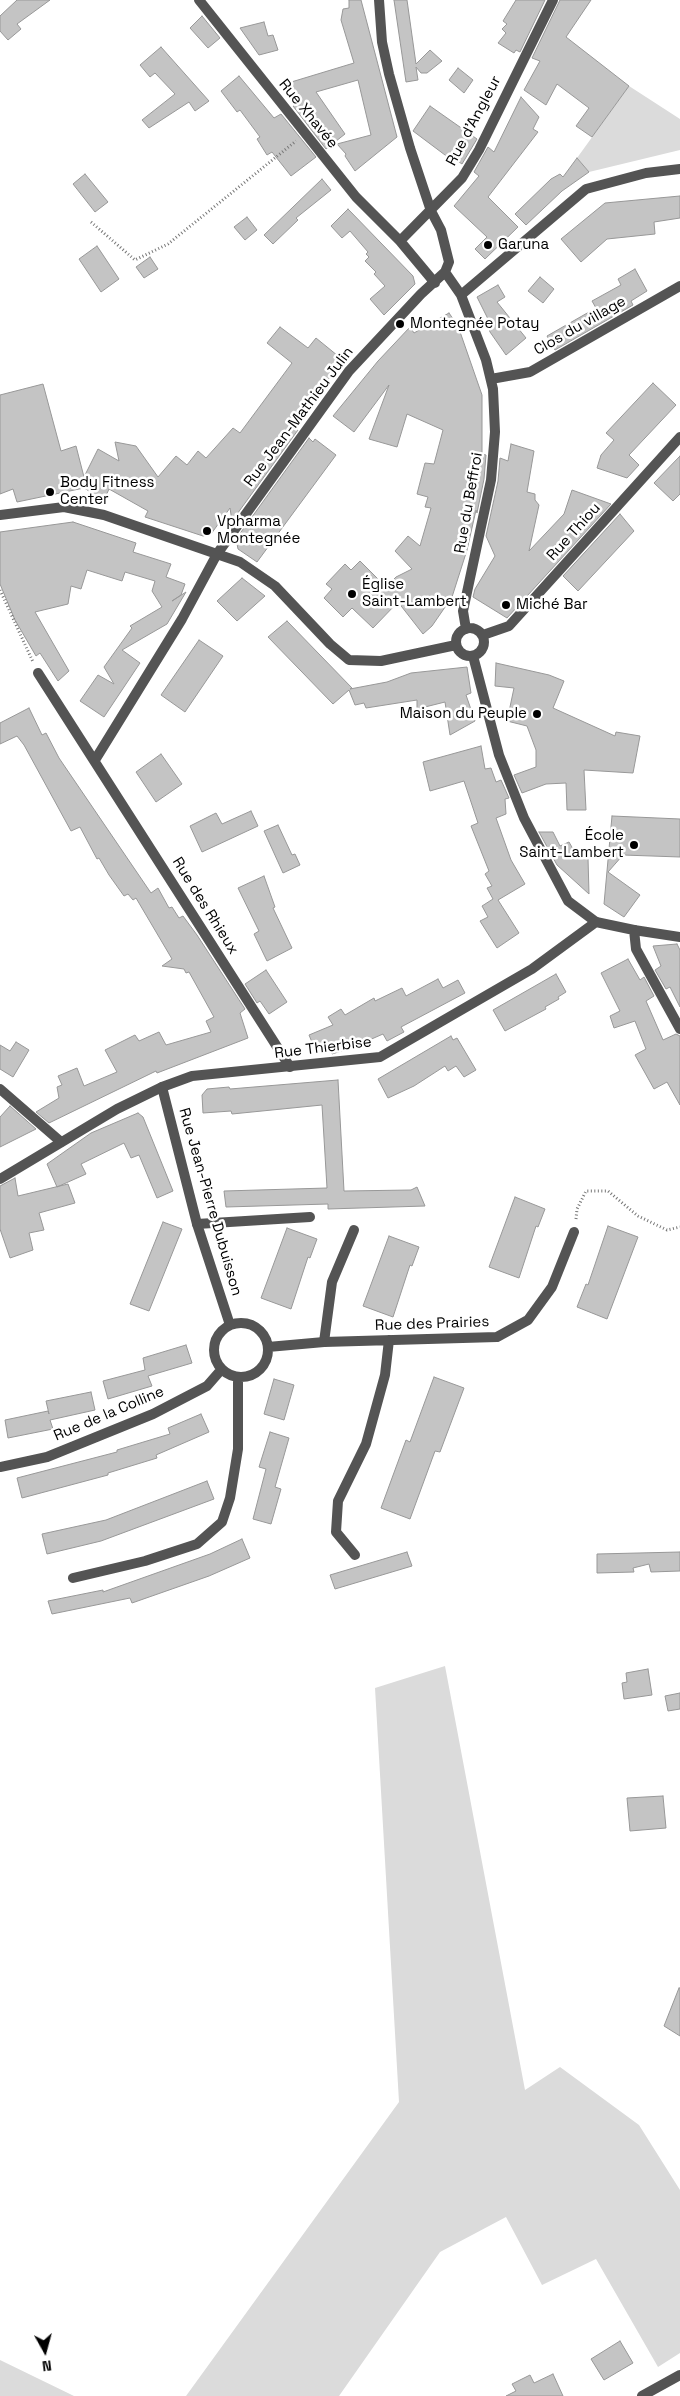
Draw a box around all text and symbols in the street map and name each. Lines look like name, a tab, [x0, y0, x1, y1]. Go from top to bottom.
street label: Rue d'Angleur	[443, 73, 505, 169]
street label: Rue Xhavée	[275, 76, 341, 152]
place label: Garuna	[498, 236, 549, 254]
marker: Garuna	[482, 239, 494, 251]
street label: Clos du village	[531, 292, 629, 360]
place label: Montegnée Potay	[410, 315, 539, 333]
marker: Montegnée Potay	[394, 318, 406, 330]
street label: Rue Jean-Mathieu Julin	[241, 344, 357, 490]
street label: Rue du Beffroi	[451, 451, 487, 555]
place label: Body Fitness Center	[60, 474, 154, 509]
marker: Body Fitness Center	[44, 486, 56, 498]
street label: Rue Thiou	[543, 499, 605, 565]
place label: Vpharma Montegnée	[217, 513, 300, 548]
marker: Vpharma Montegnée	[201, 525, 213, 537]
place label: Église Saint-Lambert	[362, 576, 467, 611]
marker: Église Saint-Lambert	[346, 588, 358, 600]
place label: Miché Bar	[516, 596, 588, 614]
marker: Miché Bar	[500, 599, 512, 611]
place label: Maison du Peuple	[400, 705, 527, 723]
marker: Maison du Peuple	[531, 708, 543, 720]
place label: École Saint-Lambert	[519, 827, 624, 862]
marker: École Saint-Lambert	[628, 839, 640, 851]
street label: Rue des Rhieux	[168, 854, 242, 958]
street label: Rue Thierbise	[273, 1033, 373, 1063]
street label: Rue Jean-Pierre Dubuisson	[175, 1106, 245, 1298]
street label: Rue des Prairies	[374, 1313, 490, 1335]
street label: Rue de la Colline	[51, 1383, 167, 1445]
north arrow	[20, 2326, 70, 2376]
text: N	[41, 2356, 53, 2375]

